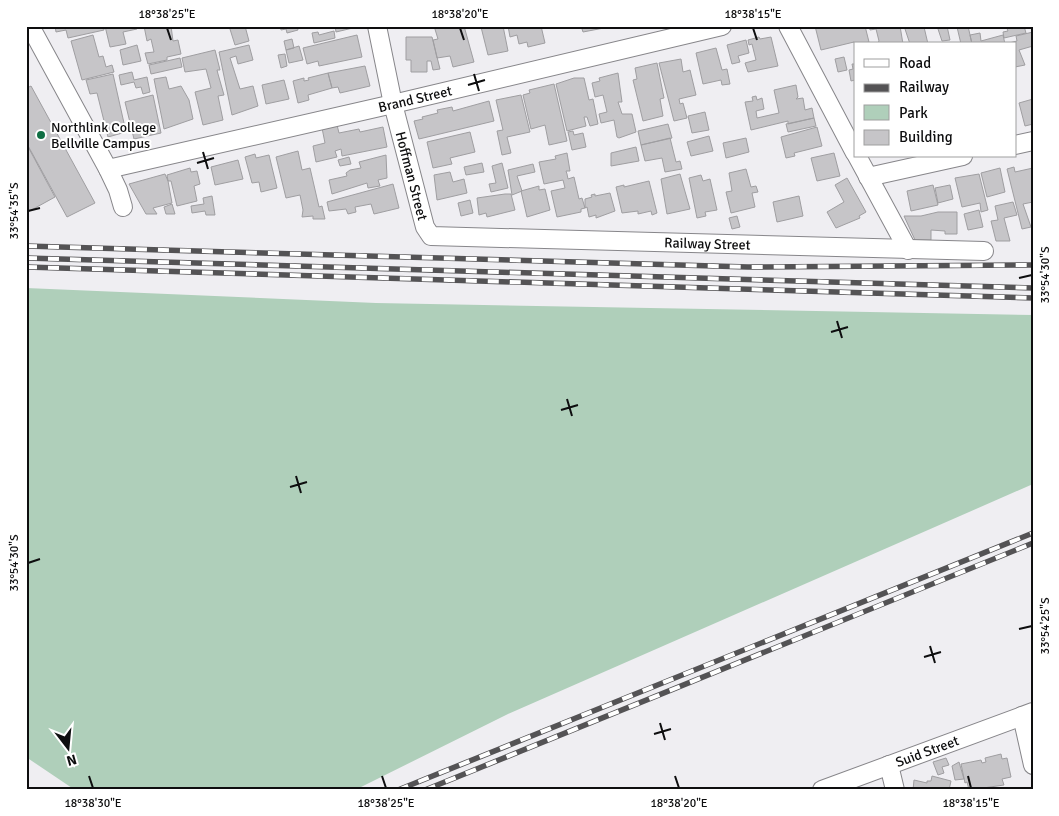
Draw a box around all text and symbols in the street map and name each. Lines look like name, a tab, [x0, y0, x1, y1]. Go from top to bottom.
text: 18°38'25"E	[138, 7, 196, 22]
text: 18°38'20"E	[431, 7, 489, 22]
text: 18°38'15"E	[724, 7, 782, 22]
legend	[854, 42, 1016, 158]
text: Road	[899, 54, 931, 72]
text: Railway	[899, 78, 949, 96]
street label: Brand Street	[377, 82, 454, 116]
text: Park	[899, 104, 928, 122]
place label: Northlink College Bellville Campus	[51, 119, 156, 152]
text: Building	[899, 128, 953, 146]
marker: Northlink College Bellville Campus	[35, 129, 47, 141]
street label: Hoffman Street	[392, 130, 431, 222]
text: 33°54'35"S	[7, 182, 22, 240]
street label: Railway Street	[664, 234, 751, 254]
text: 33°54'30"S	[1038, 246, 1053, 304]
text: 33°54'30"S	[7, 534, 22, 592]
text: 33°54'25"S	[1038, 597, 1053, 655]
north arrow	[42, 724, 92, 774]
street label: Suid Street	[893, 732, 961, 771]
text: N	[64, 751, 78, 770]
text: 18°38'30"E	[64, 796, 122, 811]
text: 18°38'25"E	[357, 796, 415, 811]
text: 18°38'20"E	[650, 796, 708, 811]
text: 18°38'15"E	[942, 796, 1000, 811]

